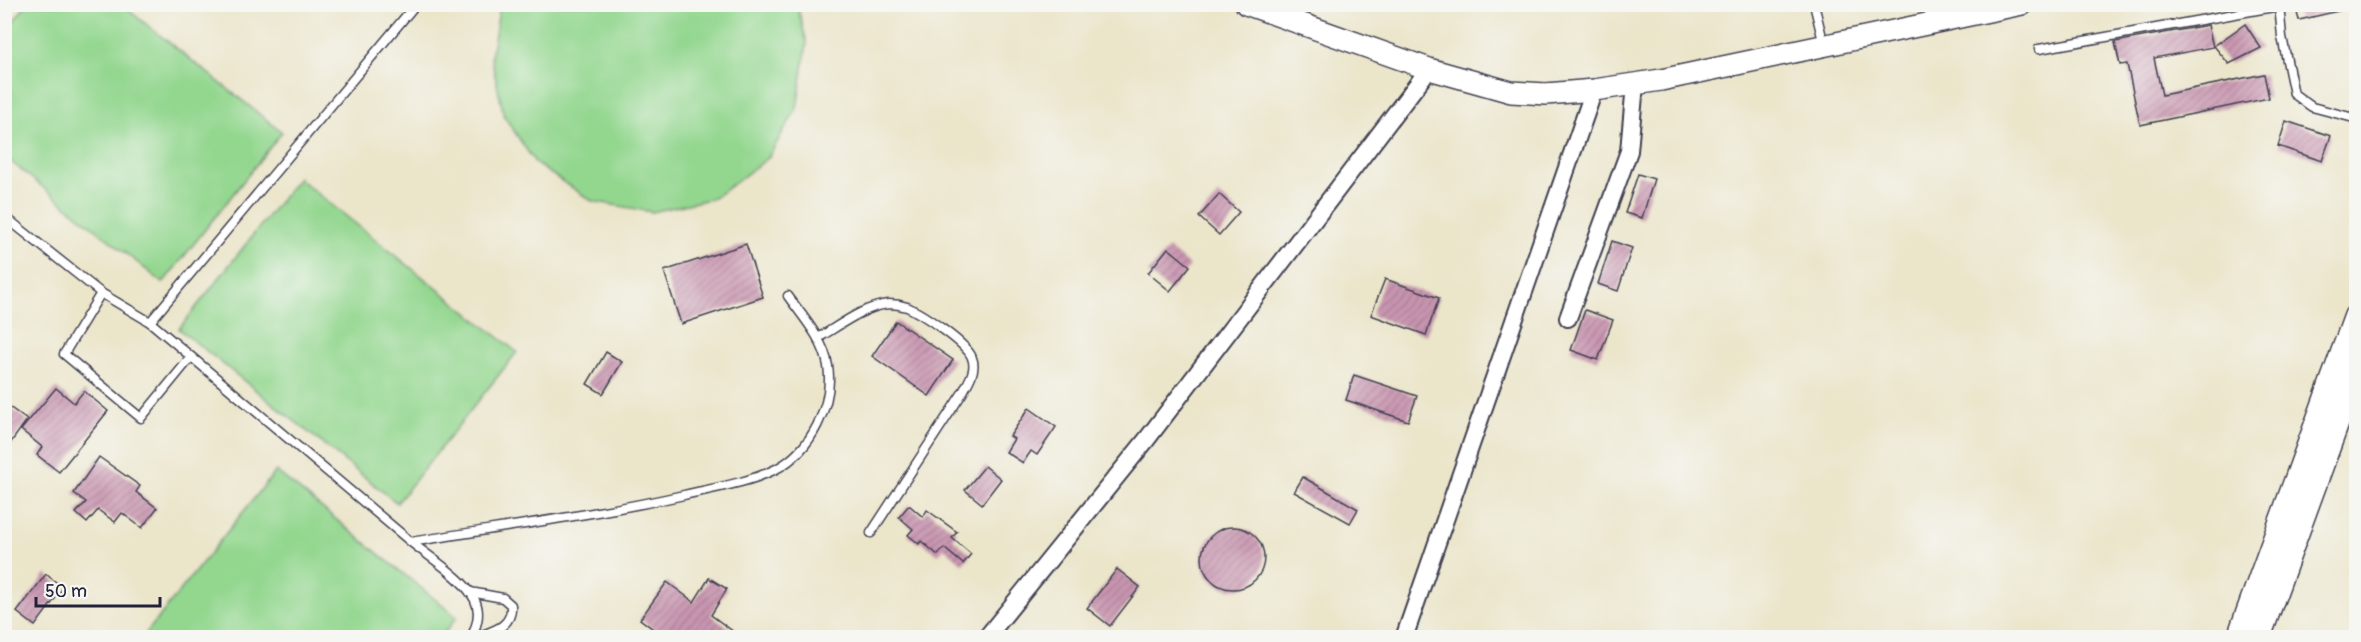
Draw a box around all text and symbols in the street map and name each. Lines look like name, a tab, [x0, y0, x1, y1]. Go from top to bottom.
scale bar	[36, 570, 160, 608]
text: 50 m	[45, 580, 87, 603]

